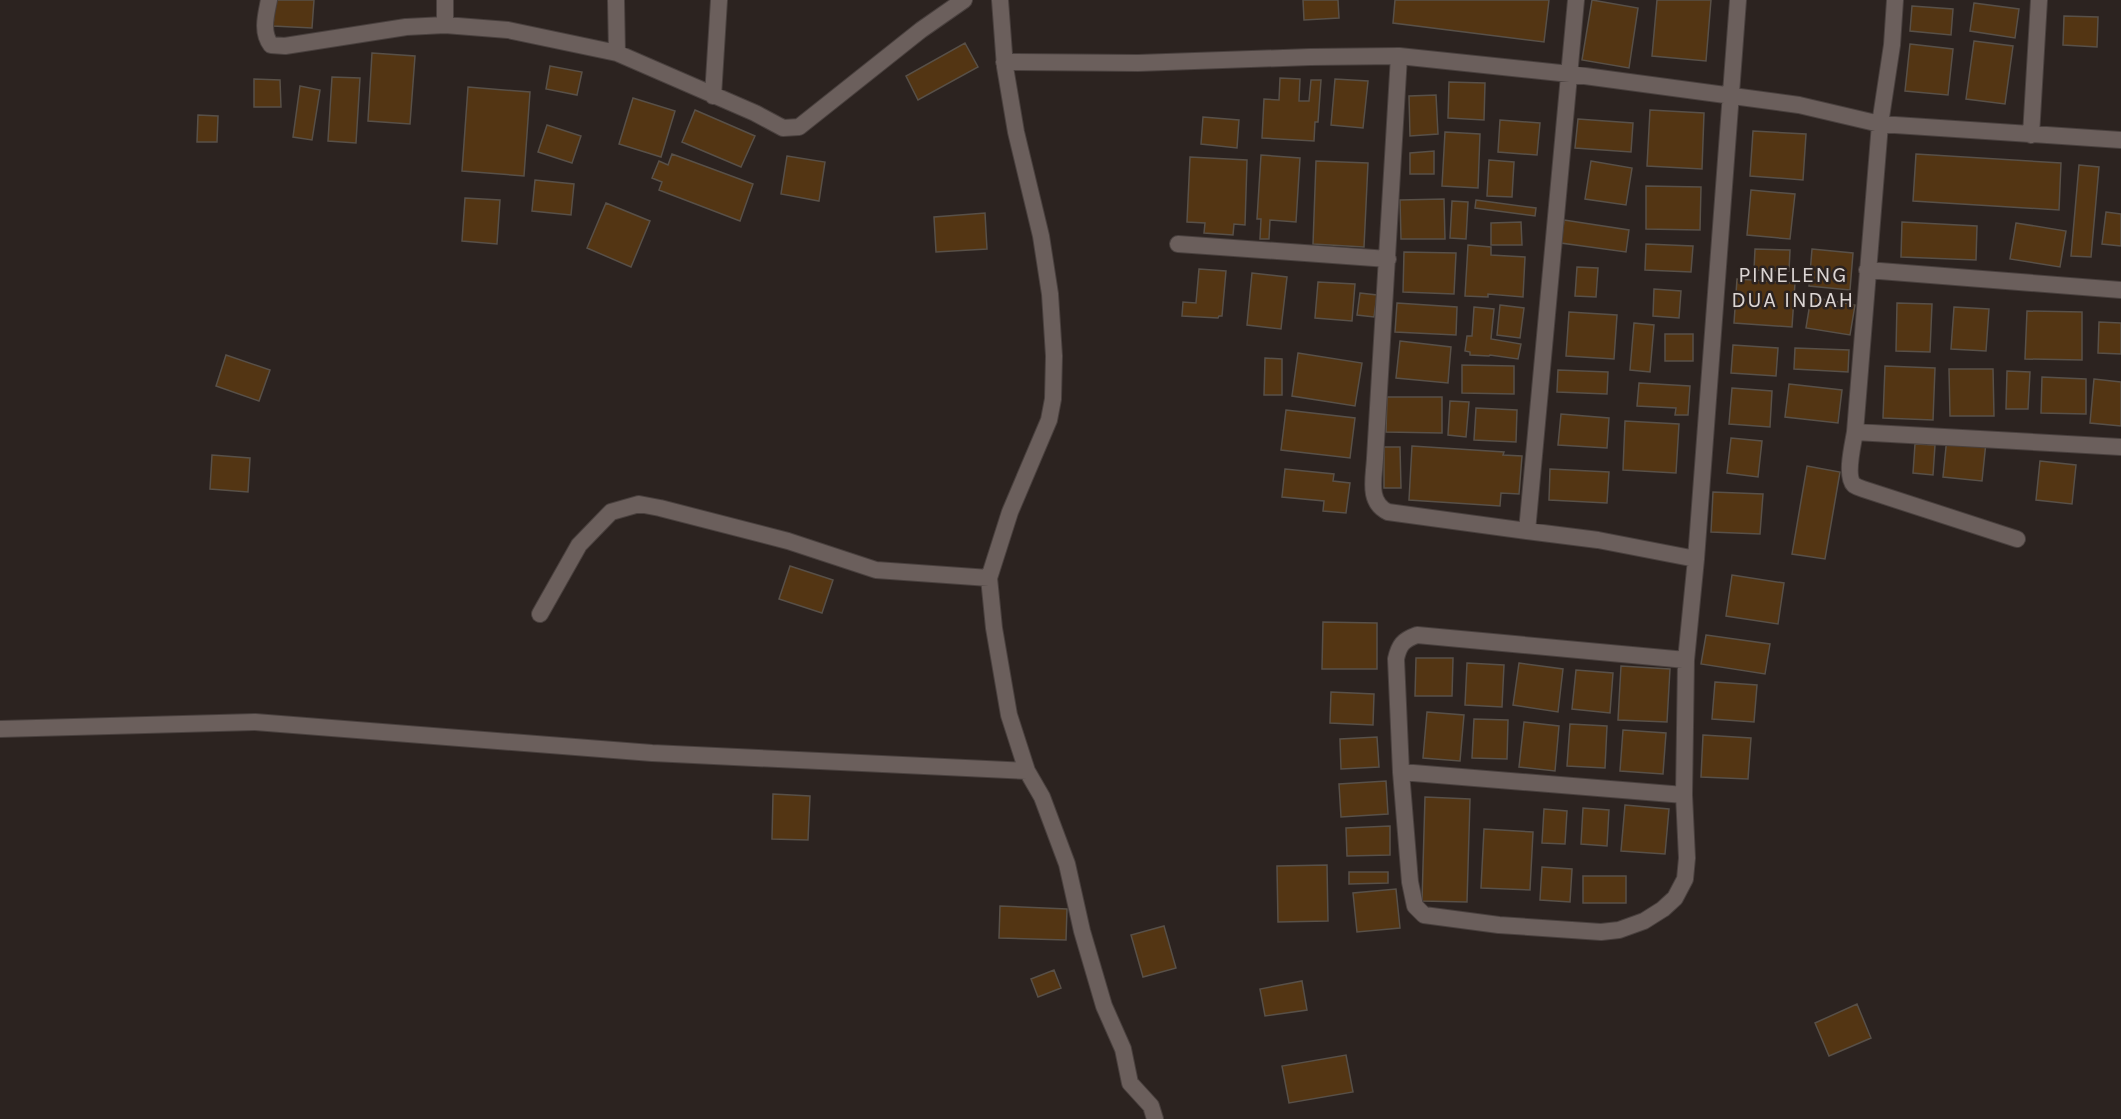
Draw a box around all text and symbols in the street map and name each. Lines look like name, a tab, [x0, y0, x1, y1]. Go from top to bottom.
district label: PINELENG DUA INDAH	[1731, 262, 1855, 313]

